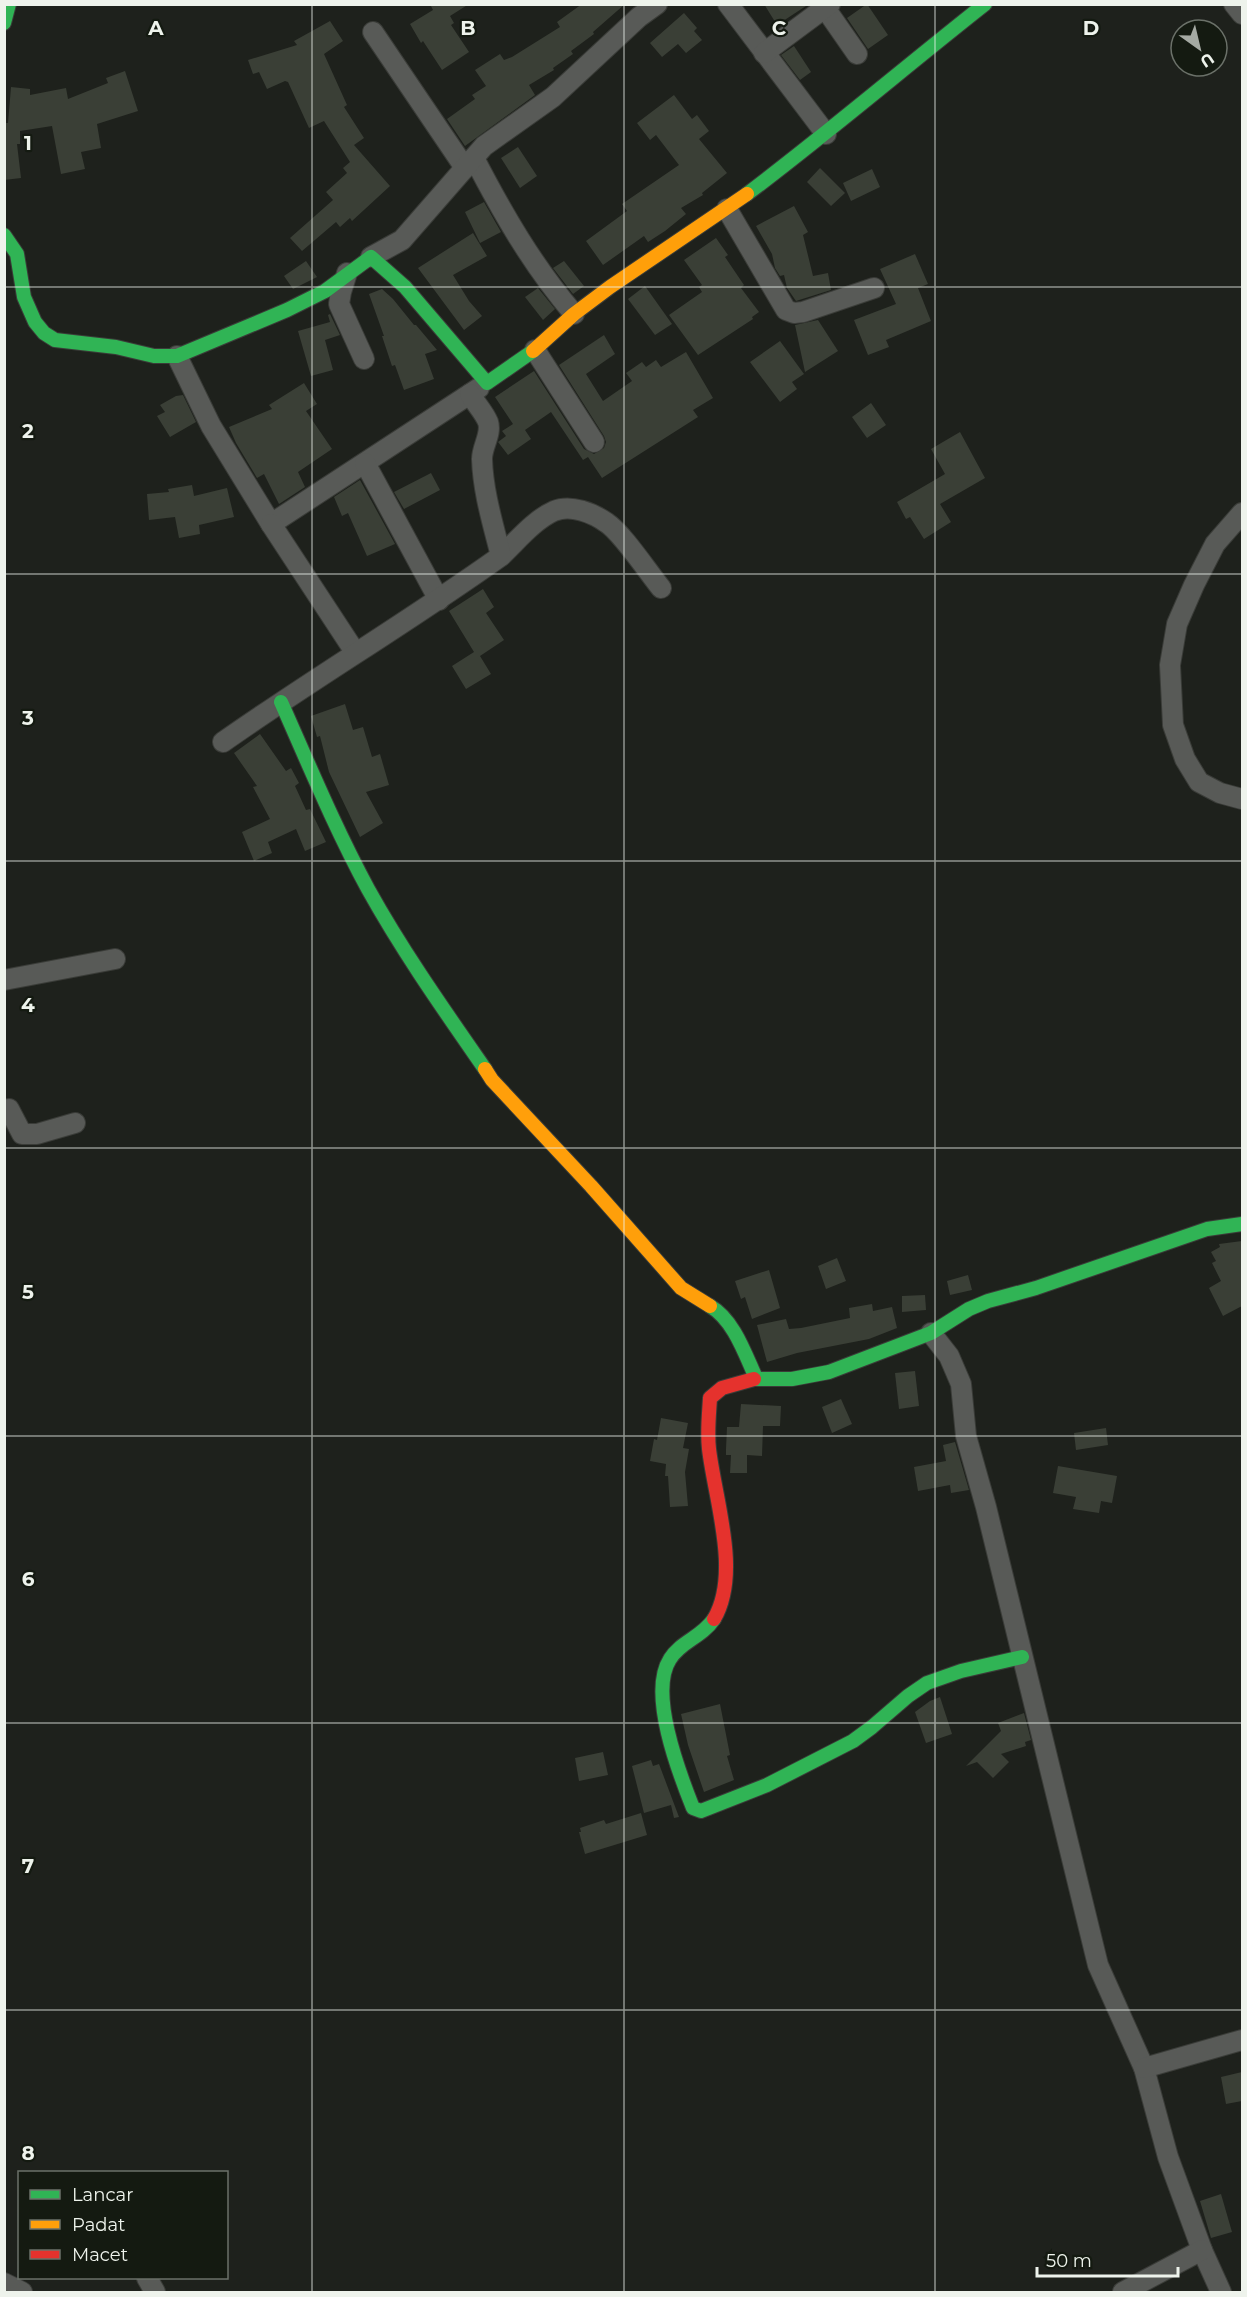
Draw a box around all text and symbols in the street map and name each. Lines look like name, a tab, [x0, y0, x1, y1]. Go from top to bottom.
text: A	[147, 16, 164, 40]
text: B	[460, 16, 476, 40]
text: C	[772, 16, 787, 40]
text: D	[1083, 16, 1099, 40]
north arrow	[1169, 18, 1229, 78]
text: U	[1197, 49, 1218, 71]
text: 1	[24, 131, 32, 155]
text: 2	[22, 419, 34, 443]
text: 3	[21, 706, 34, 730]
text: 4	[21, 993, 35, 1017]
text: 5	[22, 1280, 34, 1304]
text: 6	[22, 1567, 35, 1591]
text: 7	[22, 1854, 34, 1878]
text: 8	[21, 2141, 35, 2165]
legend	[18, 2171, 228, 2279]
text: Lancar	[72, 2184, 133, 2206]
text: Padat	[72, 2214, 125, 2236]
scale bar	[1037, 2240, 1178, 2278]
text: Macet	[72, 2244, 128, 2266]
text: 50 m	[1046, 2250, 1092, 2272]

